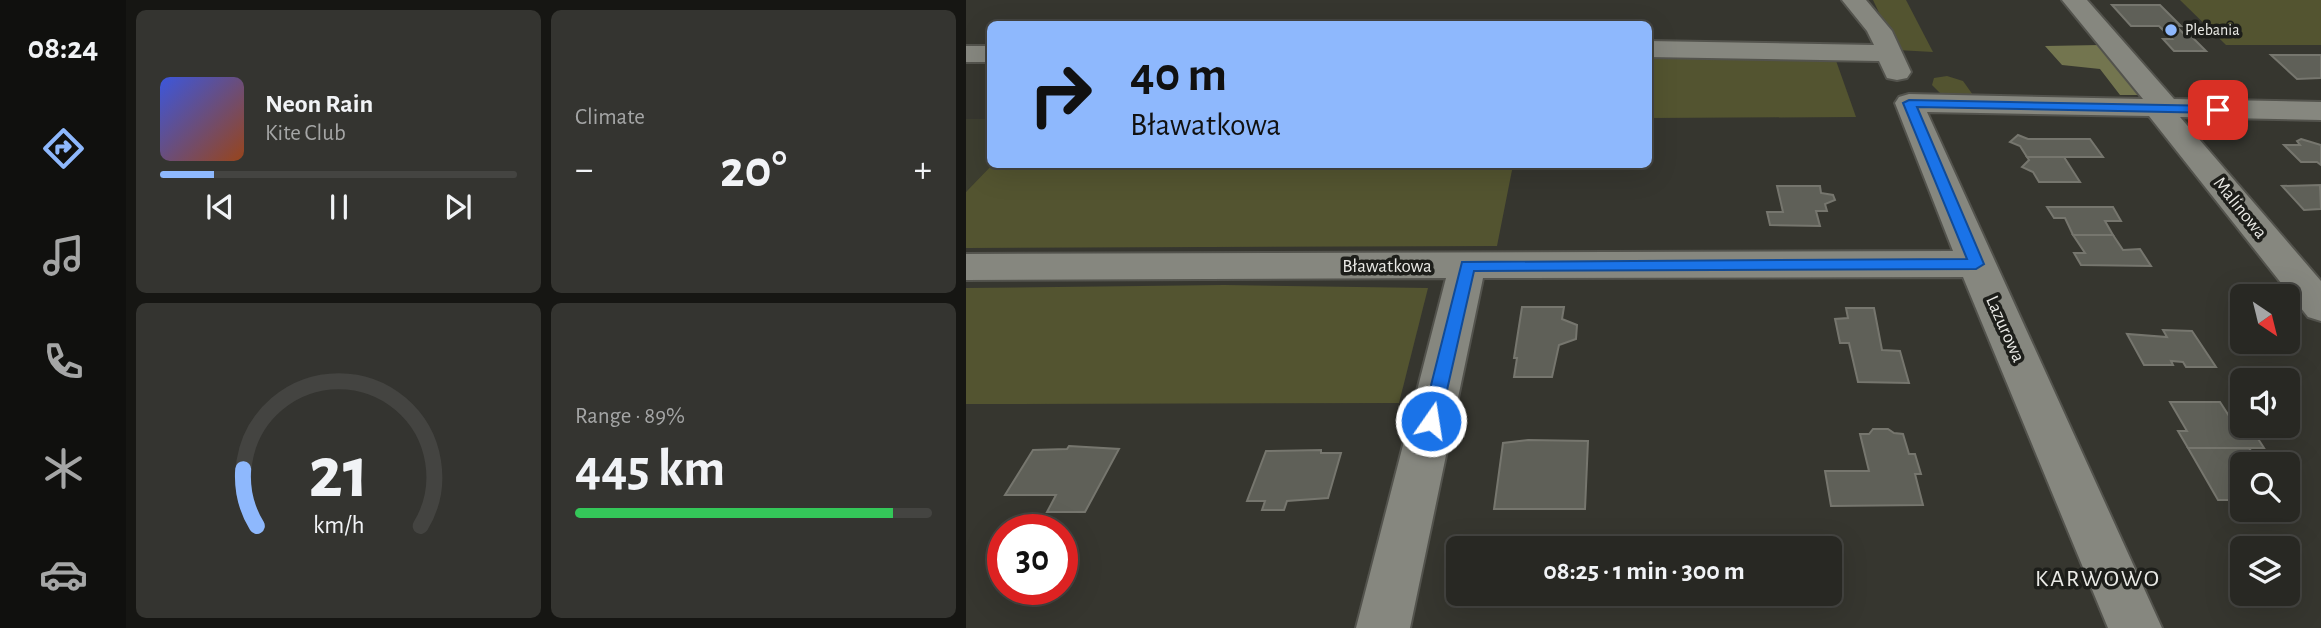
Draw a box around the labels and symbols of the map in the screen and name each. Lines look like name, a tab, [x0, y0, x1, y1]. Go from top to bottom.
marker: Plebania	[2163, 22, 2179, 38]
place label: Plebania	[2185, 22, 2240, 38]
pin	[2188, 80, 2248, 140]
street label: Malinowa	[2210, 174, 2270, 243]
street label: Bławatkowa	[1342, 257, 1432, 276]
north arrow	[2230, 284, 2300, 354]
street label: Lazurowa	[1982, 293, 2028, 365]
position arrow	[1394, 384, 1468, 458]
speed limit sign: 30	[987, 514, 1078, 605]
district label: KARWOWO	[2035, 567, 2161, 591]

